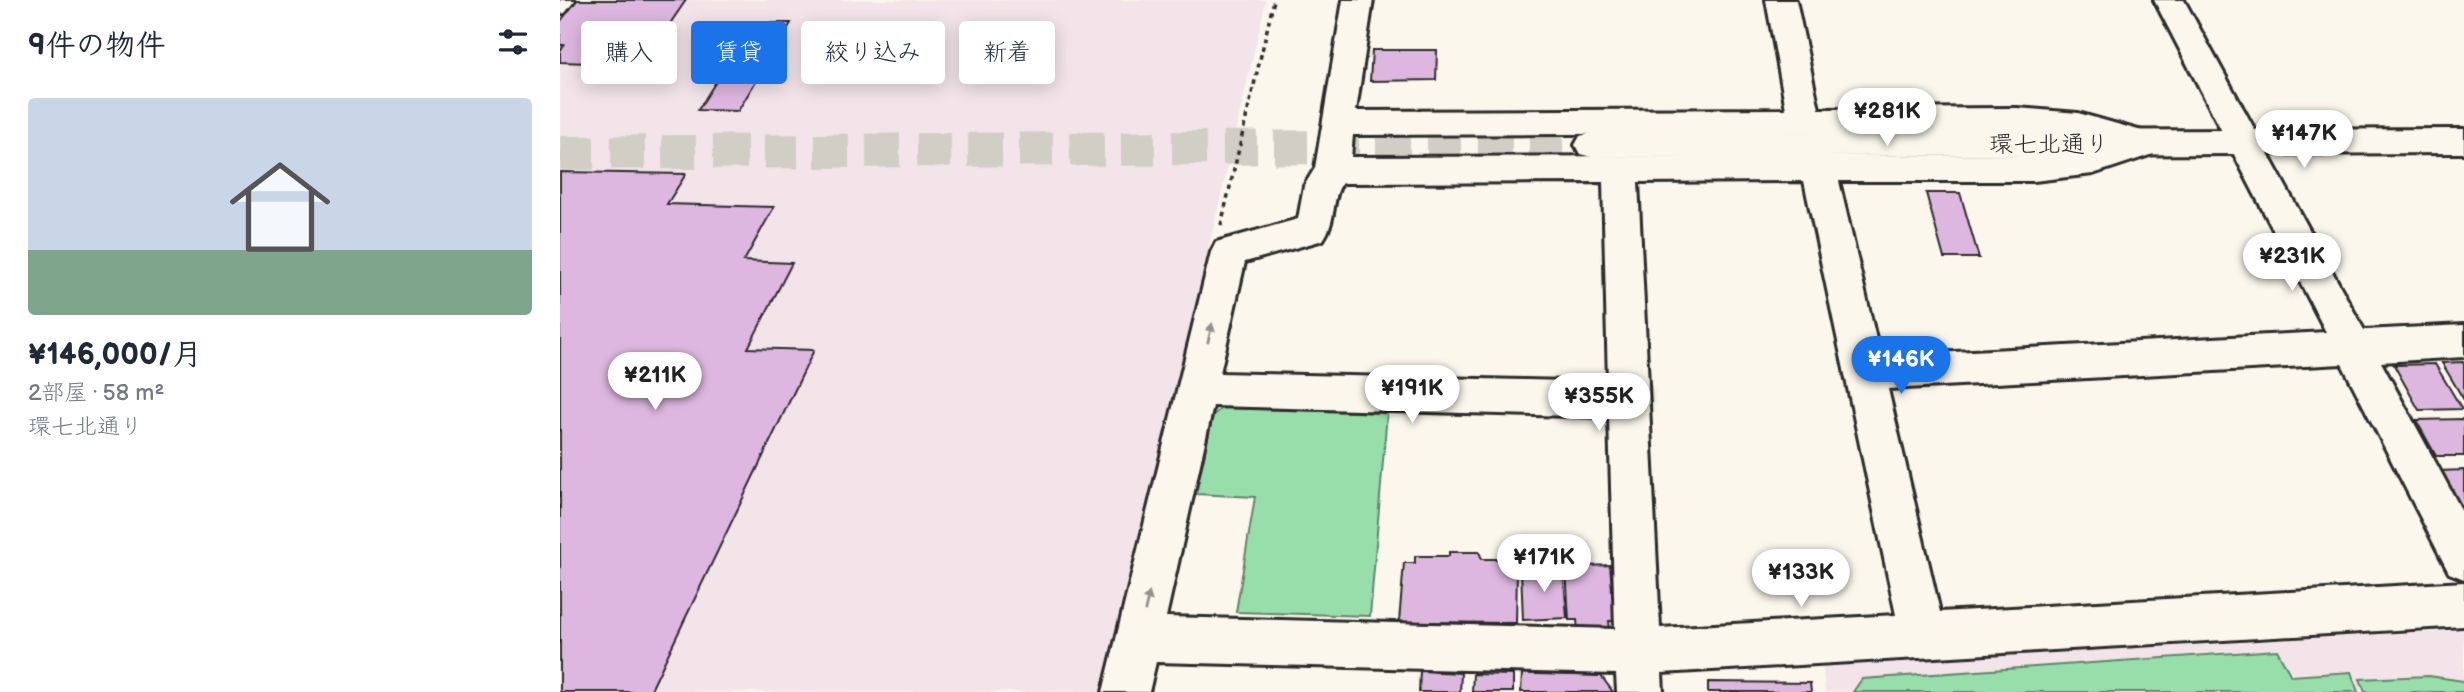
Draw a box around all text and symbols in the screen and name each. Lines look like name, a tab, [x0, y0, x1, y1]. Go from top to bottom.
chip: 購入	[581, 21, 677, 84]
chip: 賃貸	[691, 21, 787, 84]
chip: 絞り込み	[801, 21, 945, 84]
chip: 新着	[959, 21, 1055, 84]
icon: filters	[494, 23, 532, 61]
text: 9件の物件	[28, 28, 166, 64]
pin: ¥281K	[1838, 88, 1936, 148]
text: ¥281K	[1853, 97, 1921, 125]
pin: ¥147K	[2255, 110, 2353, 170]
text: ¥147K	[2271, 119, 2337, 147]
street label: 環七北通り	[1989, 130, 2109, 159]
icon: home	[217, 144, 343, 270]
pin: ¥231K	[2243, 233, 2341, 293]
text: ¥231K	[2259, 242, 2325, 270]
one-way arrow	[1205, 321, 1216, 343]
pin: ¥146K	[1852, 336, 1950, 396]
text: ¥146,000/月	[28, 337, 202, 373]
text: ¥146K	[1868, 345, 1934, 373]
pin: ¥211K	[606, 352, 704, 412]
text: ¥211K	[624, 361, 686, 389]
pin: ¥191K	[1363, 366, 1461, 425]
text: ¥191K	[1381, 374, 1443, 402]
pin: ¥355K	[1550, 374, 1648, 433]
text: 2部屋 · 58 m²	[28, 379, 164, 407]
text: ¥355K	[1564, 382, 1634, 410]
text: 環七北通り	[28, 413, 143, 441]
pin: ¥171K	[1495, 534, 1593, 594]
text: ¥171K	[1513, 543, 1575, 571]
pin: ¥133K	[1752, 550, 1850, 609]
text: ¥133K	[1768, 558, 1834, 586]
one-way arrow	[1141, 590, 1152, 612]

